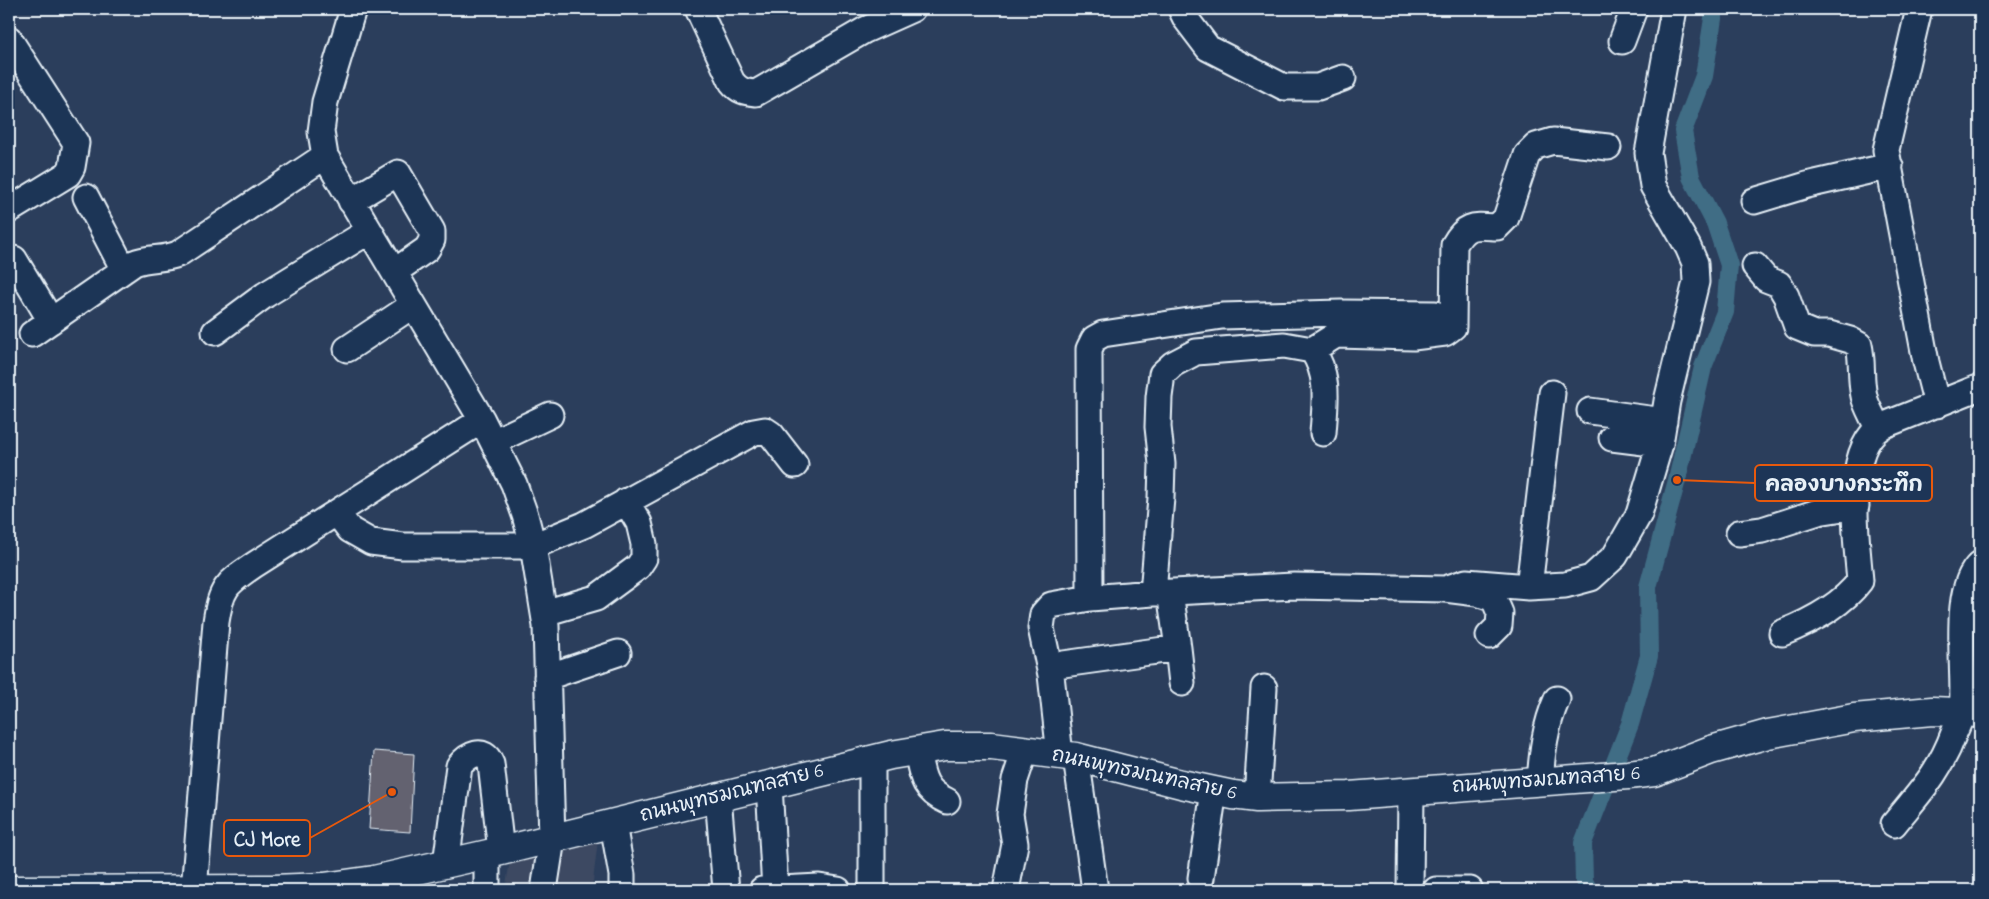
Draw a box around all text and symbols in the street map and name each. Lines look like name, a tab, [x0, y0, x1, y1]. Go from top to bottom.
callout: คลองบางกระทึก	[1755, 465, 1932, 501]
text: คลองบางกระทึก	[1765, 471, 1923, 501]
street label: ถนนพุทธมณฑลสาย 6	[1049, 741, 1239, 809]
street label: ถนนพุทธมณฑลสาย 6	[637, 757, 827, 831]
street label: ถนนพุทธมณฑลสาย 6	[1451, 760, 1641, 802]
callout: CJ More	[224, 820, 310, 856]
text: CJ More	[234, 826, 301, 856]

